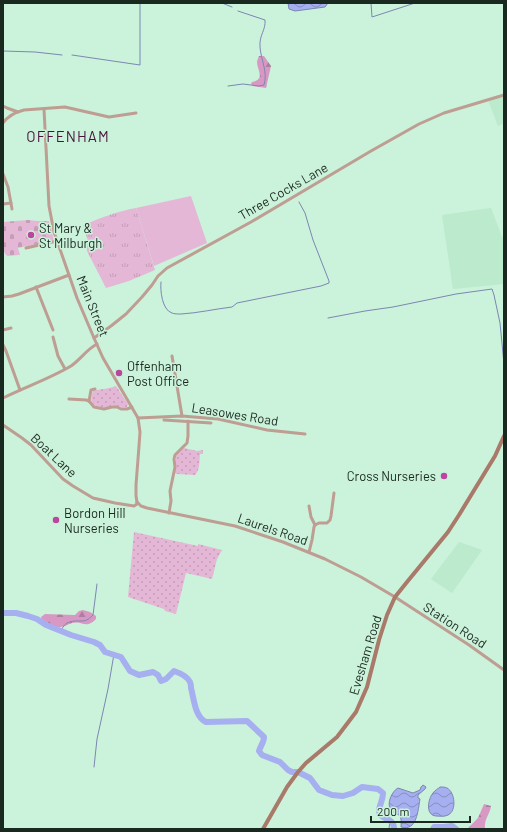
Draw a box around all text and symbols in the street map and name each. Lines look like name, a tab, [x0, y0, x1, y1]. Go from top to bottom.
district label: OFFENHAM	[26, 127, 110, 145]
street label: Three Cocks Lane	[236, 159, 331, 223]
place label: St Mary & St Milburgh	[39, 220, 102, 251]
marker: St Mary & St Milburgh	[26, 230, 36, 240]
street label: Main Street	[74, 273, 112, 339]
place label: Offenham Post Office	[127, 358, 189, 389]
marker: Offenham Post Office	[114, 368, 124, 378]
street label: Leasowes Road	[191, 399, 279, 429]
street label: Boat Lane	[28, 430, 80, 480]
place label: Cross Nurseries	[347, 468, 436, 484]
marker: Cross Nurseries	[439, 471, 449, 481]
place label: Bordon Hill Nurseries	[64, 505, 126, 536]
street label: Laurels Road	[236, 510, 310, 548]
marker: Bordon Hill Nurseries	[51, 515, 61, 525]
street label: Station Road	[420, 599, 490, 651]
street label: Evesham Road	[345, 613, 385, 697]
scale bar	[371, 798, 470, 824]
text: 200 m	[377, 804, 409, 818]

